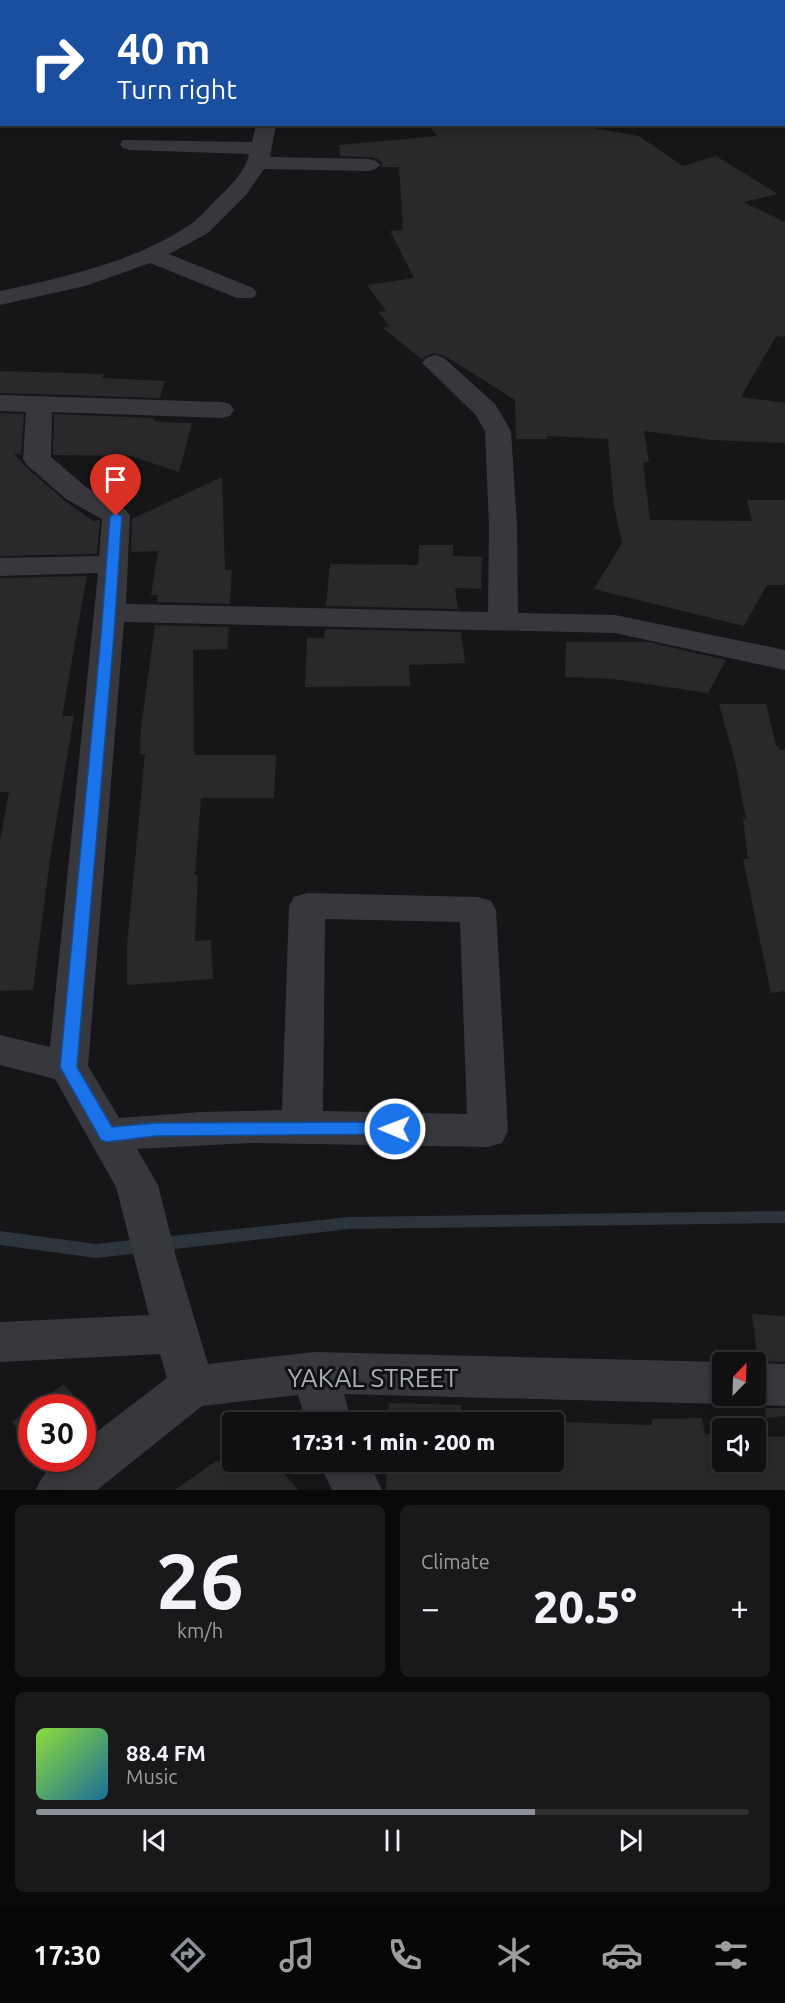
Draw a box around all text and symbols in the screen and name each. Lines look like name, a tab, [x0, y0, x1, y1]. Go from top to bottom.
icon: right	[18, 24, 96, 102]
text: 40 m	[117, 25, 211, 72]
text: Turn right	[117, 74, 237, 104]
pin	[90, 454, 141, 516]
icon: arrive	[99, 463, 132, 496]
position arrow	[363, 1097, 427, 1161]
north arrow	[712, 1352, 766, 1406]
map controls	[712, 1352, 766, 1472]
street label: YAKAL STREET	[288, 1363, 458, 1392]
speed limit sign: 30	[18, 1394, 96, 1472]
button: sound	[712, 1418, 766, 1472]
text: 17:31 · 1 min · 200 m	[291, 1429, 495, 1454]
text: 26	[156, 1536, 244, 1624]
text: Climate	[421, 1550, 490, 1573]
text: 20.5°	[533, 1581, 637, 1632]
text: −	[421, 1589, 440, 1626]
text: +	[730, 1589, 749, 1626]
text: km/h	[177, 1619, 223, 1642]
text: 88.4 FM	[126, 1740, 206, 1765]
text: Music	[126, 1765, 178, 1788]
icon: previous	[138, 1824, 171, 1857]
icon: pause	[376, 1824, 409, 1857]
icon: next	[614, 1824, 647, 1857]
icon: directions	[167, 1934, 209, 1976]
icon: music	[276, 1934, 318, 1976]
icon: phone	[384, 1934, 426, 1976]
icon: climate	[493, 1934, 535, 1976]
icon: car	[601, 1934, 643, 1976]
icon: filters	[710, 1934, 752, 1976]
text: 17:30	[33, 1940, 101, 1970]

